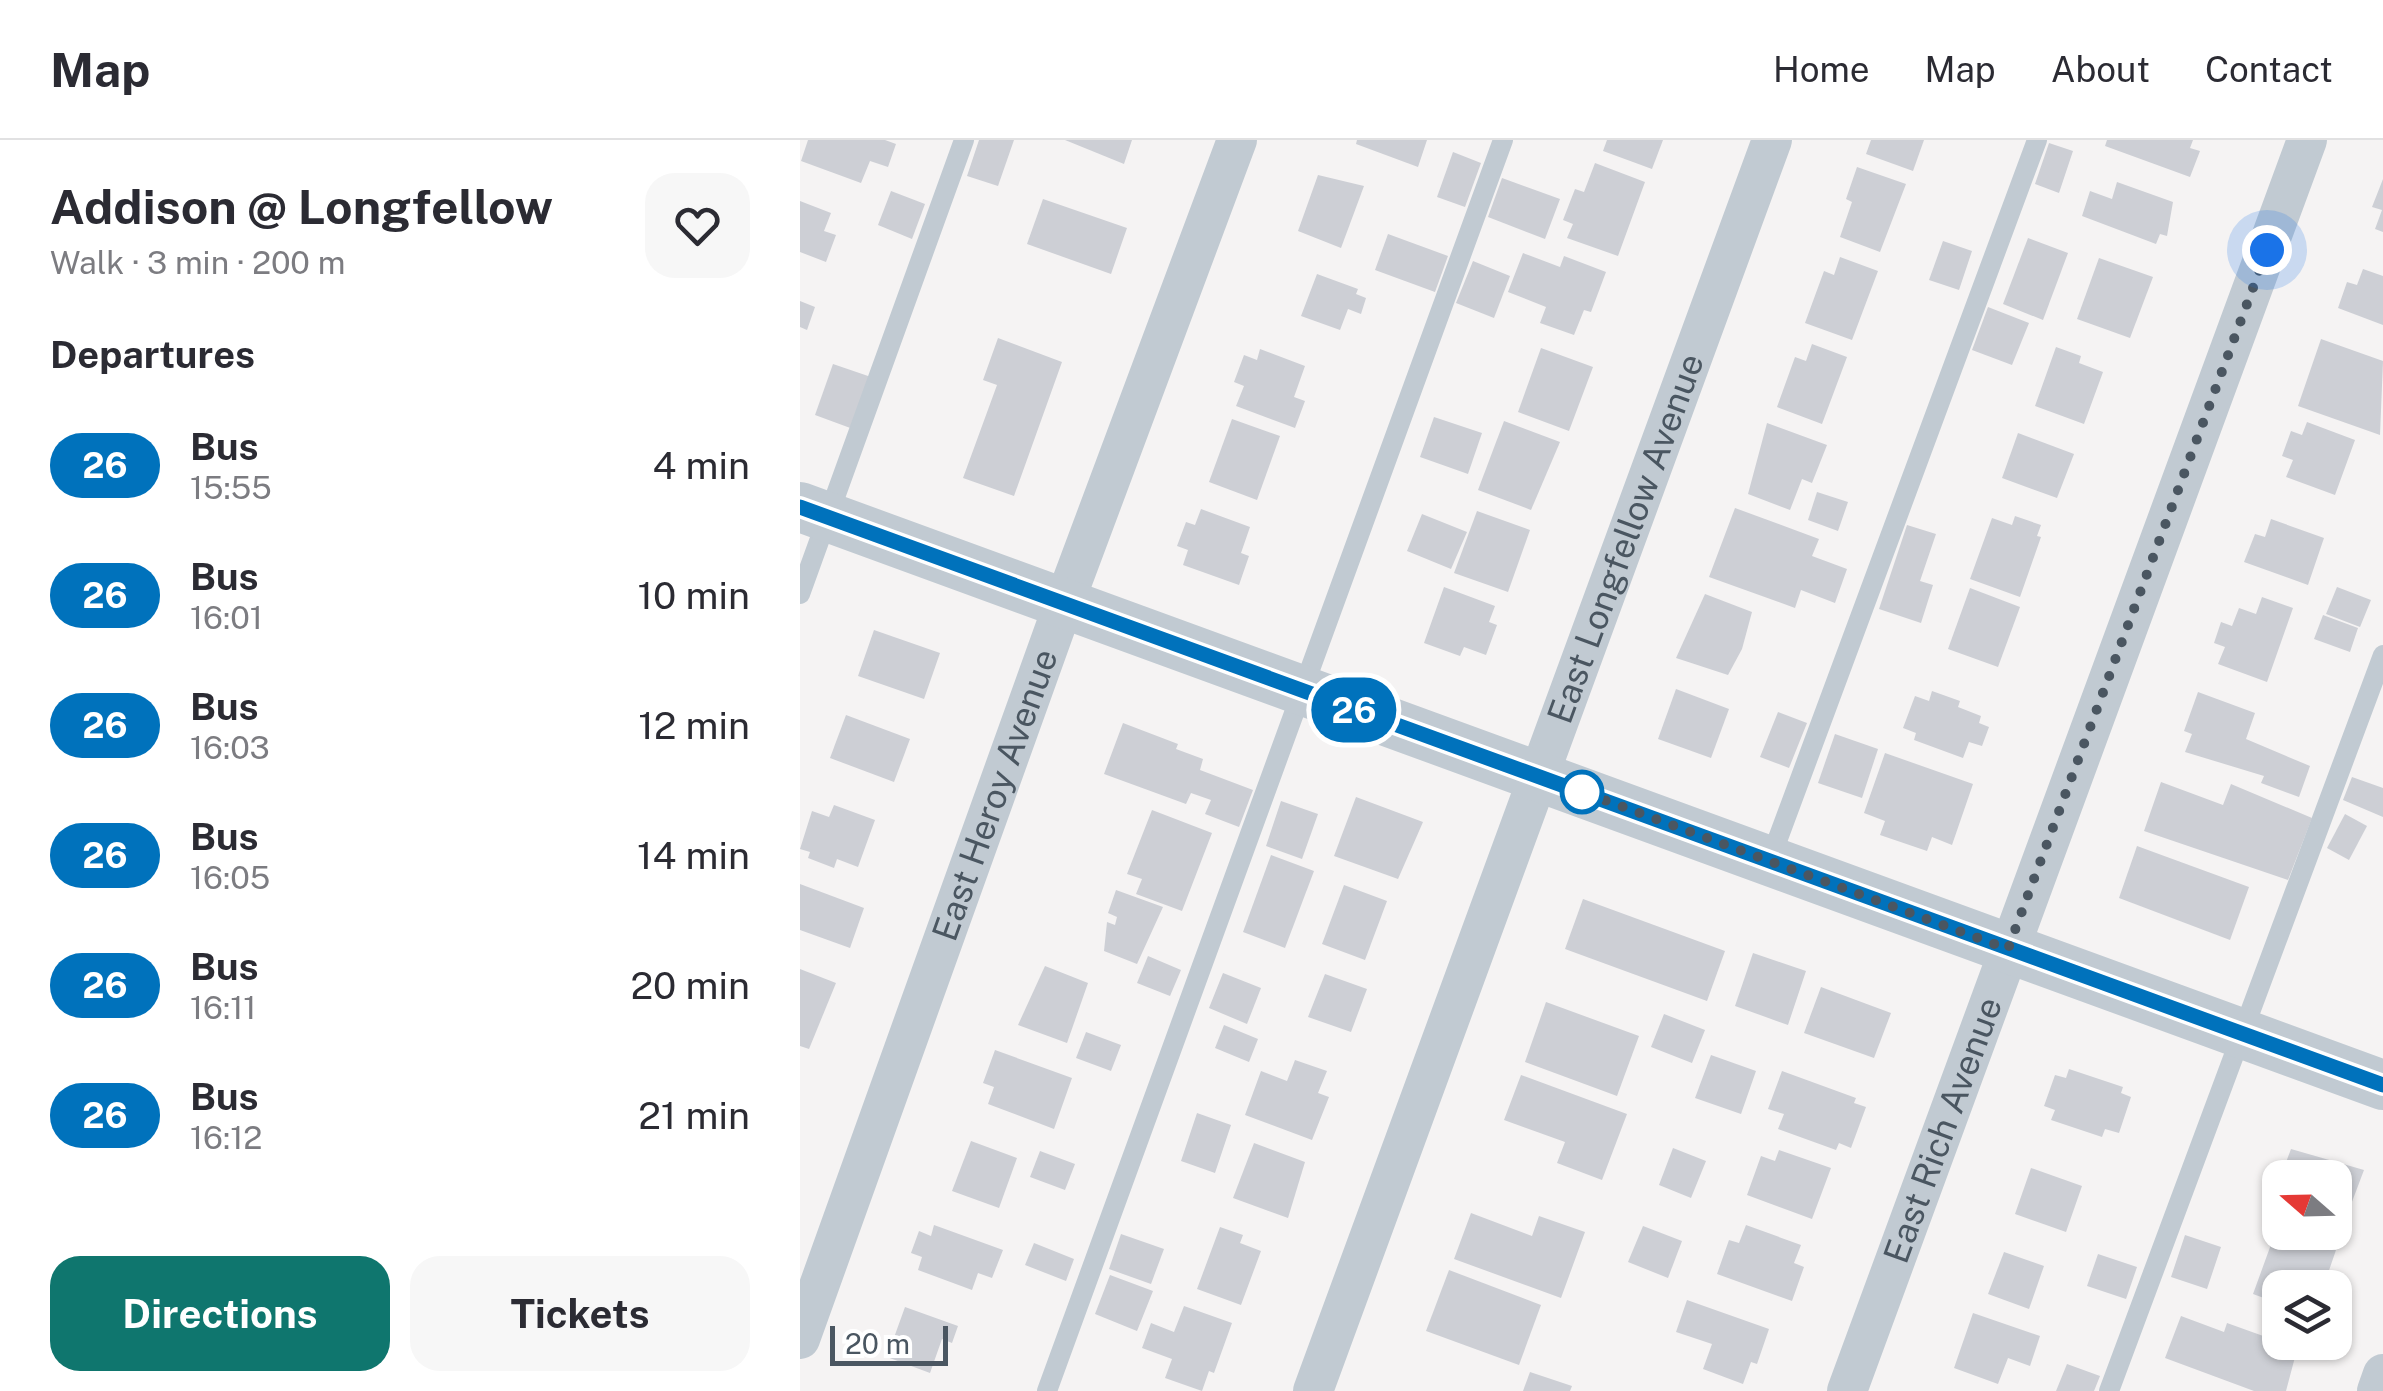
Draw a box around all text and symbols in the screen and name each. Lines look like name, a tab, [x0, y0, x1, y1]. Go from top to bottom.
text: Map	[50, 41, 150, 98]
text: Home	[1773, 49, 1870, 90]
text: Map	[1925, 49, 1996, 90]
text: About	[2051, 49, 2150, 90]
text: Contact	[2205, 49, 2333, 90]
button: heart	[645, 173, 750, 278]
text: Addison @ Longfellow	[50, 178, 553, 235]
your location	[2242, 225, 2292, 275]
text: Walk · 3 min · 200 m	[50, 244, 345, 281]
text: Departures	[50, 332, 255, 377]
street label: East Longfellow Avenue	[1539, 348, 1712, 729]
text: Bus	[190, 424, 259, 469]
text: 4 min	[652, 443, 750, 488]
text: 26	[82, 445, 128, 486]
text: 15:55	[190, 469, 272, 506]
text: Bus	[190, 554, 259, 599]
text: 10 min	[638, 573, 750, 618]
text: 26	[82, 575, 128, 616]
text: 16:01	[190, 599, 263, 636]
street label: East Heroy Avenue	[924, 643, 1066, 946]
line badge: 26	[1309, 678, 1399, 742]
text: Bus	[190, 684, 259, 729]
text: 26	[1331, 690, 1377, 731]
text: 12 min	[638, 703, 750, 748]
text: 26	[82, 705, 128, 746]
text: 16:03	[190, 729, 270, 766]
unlabelled marker	[1561, 771, 1603, 813]
text: Bus	[190, 814, 259, 859]
text: 14 min	[637, 833, 750, 878]
text: 26	[82, 835, 128, 876]
text: 16:05	[190, 859, 270, 896]
text: Bus	[190, 944, 259, 989]
text: 20 min	[630, 963, 750, 1008]
text: 26	[82, 965, 128, 1006]
text: 16:11	[190, 989, 256, 1026]
street label: East Rich Avenue	[1875, 991, 2010, 1268]
text: Bus	[190, 1074, 259, 1119]
text: 21 min	[638, 1093, 750, 1138]
text: 26	[82, 1095, 128, 1136]
text: 16:12	[190, 1119, 262, 1156]
north arrow	[2262, 1160, 2352, 1250]
map controls	[2262, 1160, 2352, 1360]
button: Directions	[50, 1256, 390, 1371]
button: Tickets	[410, 1256, 750, 1371]
button: layers	[2262, 1270, 2352, 1360]
scale bar	[830, 1321, 948, 1366]
text: 20 m	[845, 1327, 910, 1360]

